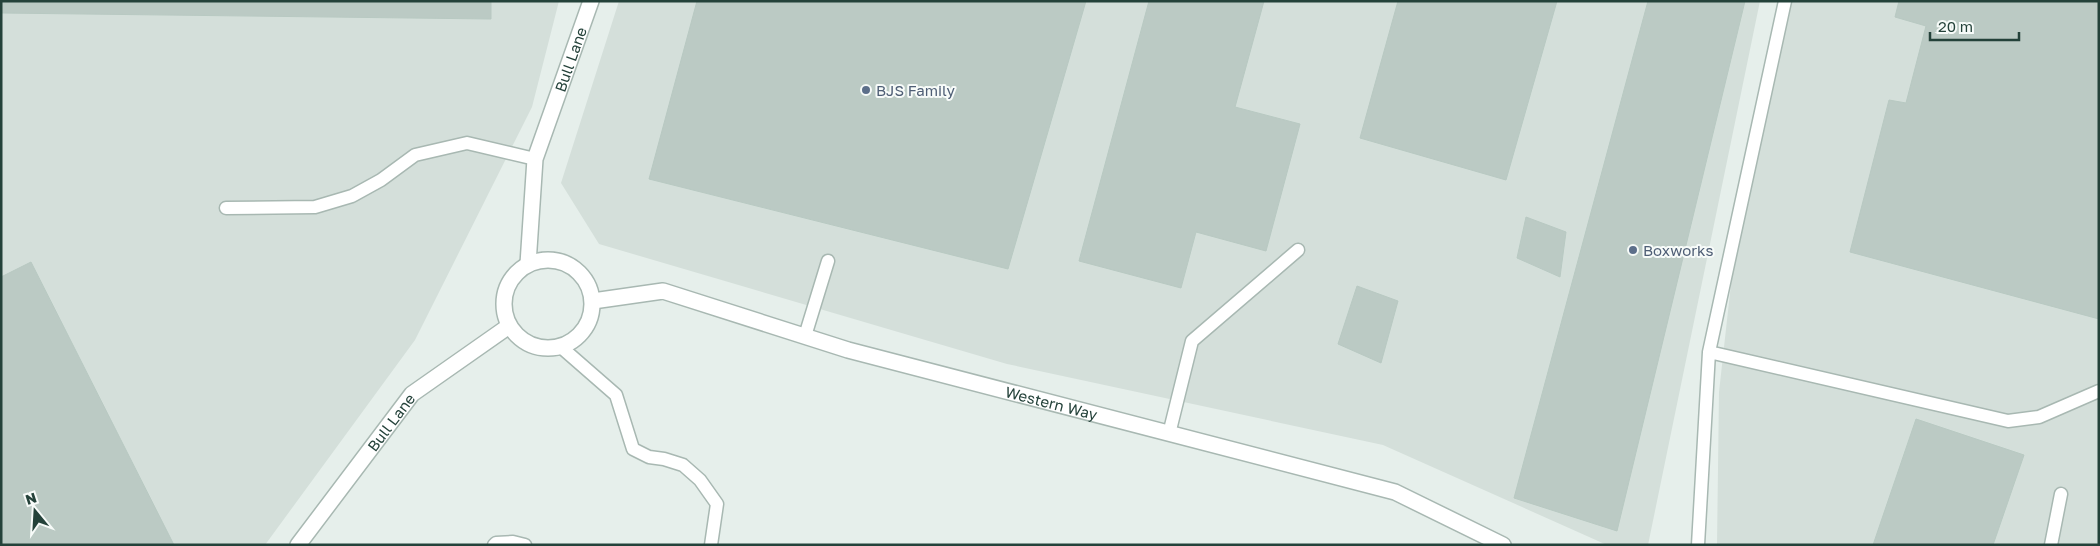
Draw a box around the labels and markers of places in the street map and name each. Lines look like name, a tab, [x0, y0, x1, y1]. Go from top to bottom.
place label: BJS Family	[876, 81, 956, 99]
marker: BJS Family	[860, 84, 872, 96]
place label: Boxworks	[1643, 241, 1713, 259]
marker: Boxworks	[1627, 244, 1639, 256]

